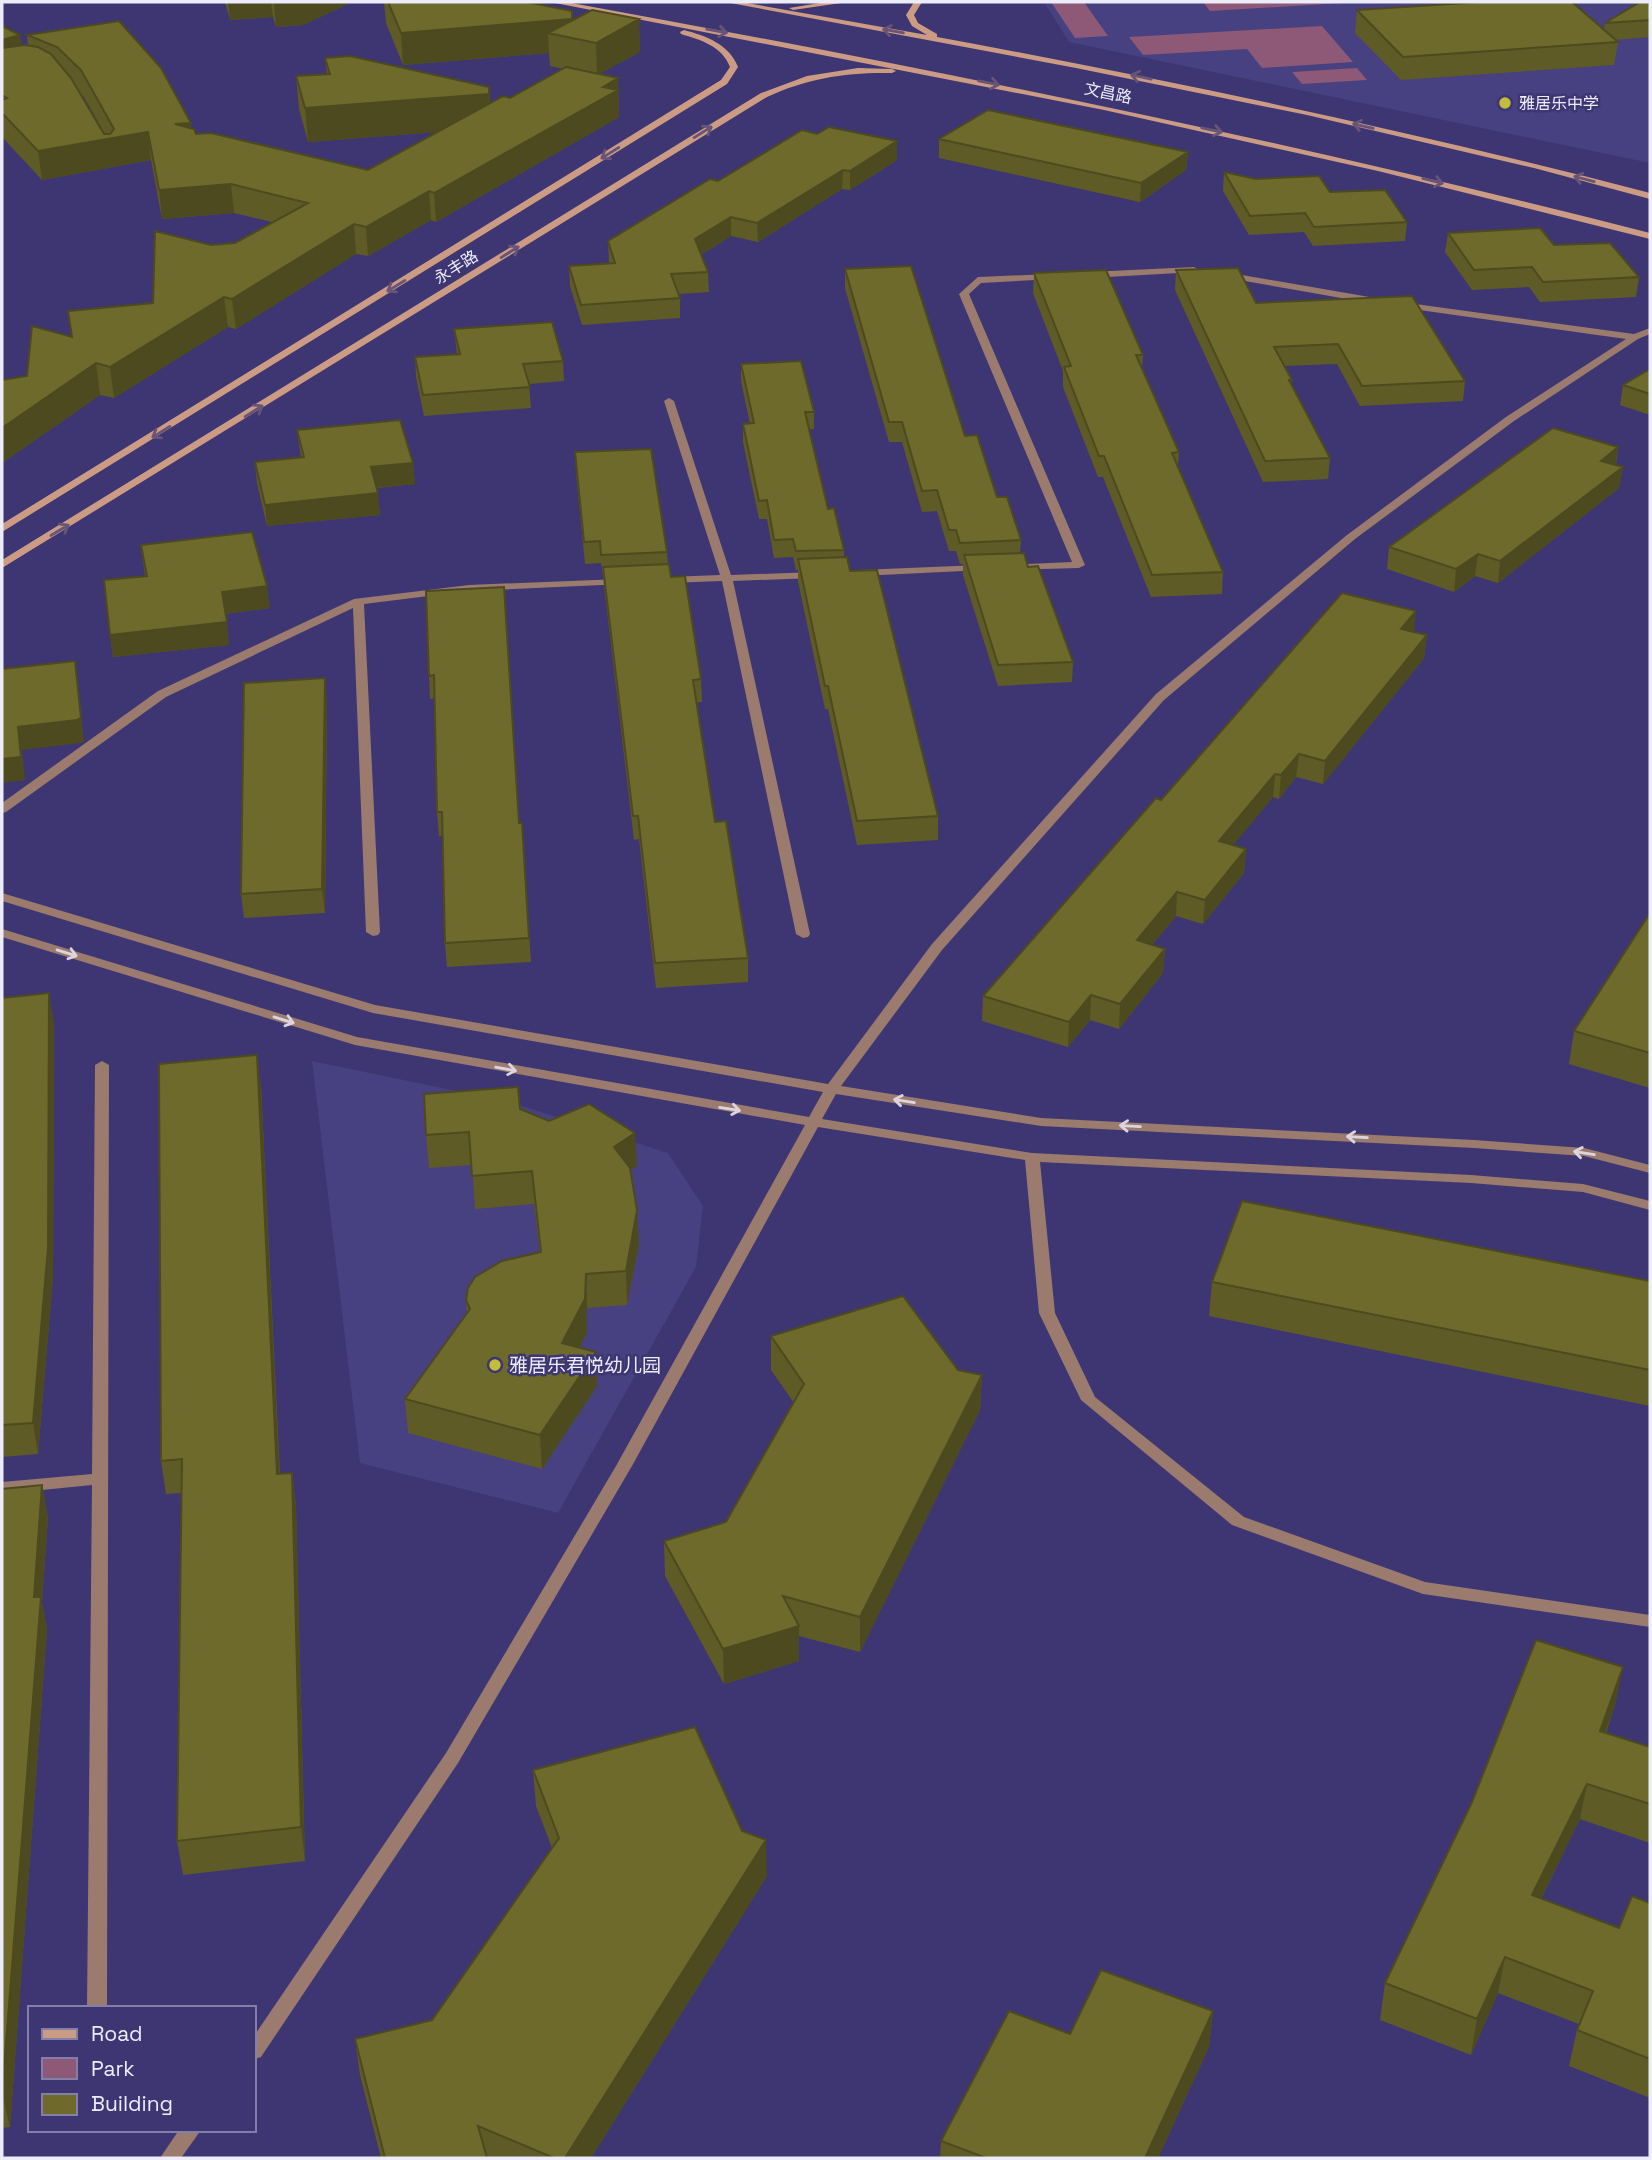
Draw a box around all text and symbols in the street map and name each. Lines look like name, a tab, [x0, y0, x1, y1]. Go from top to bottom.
one-way arrow	[882, 24, 905, 37]
one-way arrow	[705, 25, 728, 39]
one-way arrow	[1130, 70, 1153, 84]
one-way arrow	[977, 76, 1000, 90]
street label: 文昌路	[1082, 78, 1134, 108]
place label: 雅居乐中学	[1519, 93, 1599, 114]
marker: 雅居乐中学	[1497, 95, 1513, 111]
one-way arrow	[1352, 119, 1375, 132]
one-way arrow	[1200, 123, 1223, 137]
one-way arrow	[693, 125, 712, 140]
one-way arrow	[600, 146, 620, 160]
one-way arrow	[1573, 172, 1596, 185]
one-way arrow	[1421, 175, 1444, 188]
street label: 永丰路	[430, 245, 482, 289]
one-way arrow	[499, 245, 519, 259]
one-way arrow	[386, 279, 406, 293]
one-way arrow	[243, 403, 263, 417]
one-way arrow	[151, 425, 171, 439]
one-way arrow	[50, 523, 70, 537]
one-way arrow	[56, 947, 78, 960]
one-way arrow	[273, 1014, 295, 1027]
one-way arrow	[494, 1062, 517, 1076]
one-way arrow	[893, 1094, 916, 1107]
one-way arrow	[718, 1103, 741, 1116]
one-way arrow	[1119, 1120, 1142, 1133]
one-way arrow	[1346, 1131, 1369, 1144]
one-way arrow	[1573, 1146, 1596, 1159]
place label: 雅居乐君悦幼儿园	[509, 1353, 661, 1378]
marker: 雅居乐君悦幼儿园	[487, 1357, 503, 1373]
legend	[28, 2006, 256, 2132]
text: Road	[91, 2020, 143, 2047]
text: Park	[91, 2055, 135, 2082]
text: Building	[91, 2090, 173, 2117]

